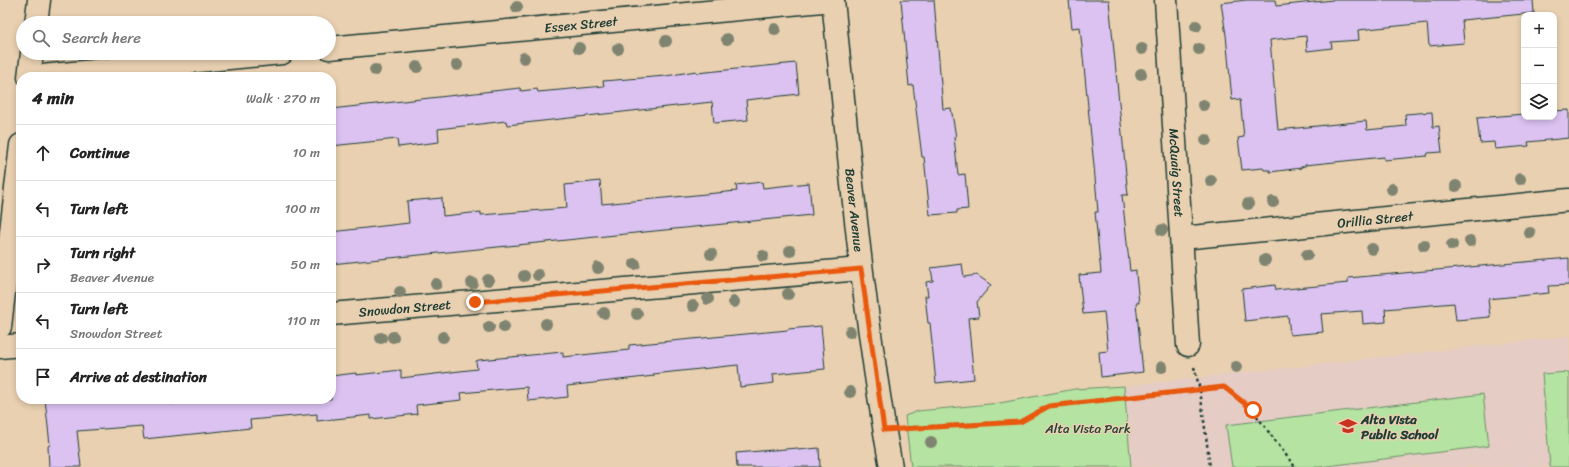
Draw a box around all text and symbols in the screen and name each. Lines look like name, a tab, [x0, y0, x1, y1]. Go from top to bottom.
street label: Essex Street	[543, 10, 619, 39]
map controls	[1521, 12, 1557, 120]
button: +	[1521, 12, 1557, 48]
search box	[16, 16, 336, 60]
text: Search here	[62, 25, 141, 51]
icon: search	[30, 27, 52, 49]
button: −	[1521, 48, 1557, 84]
text: 4 min	[32, 83, 74, 113]
button: layers	[1521, 84, 1557, 120]
text: Walk · 270 m	[246, 87, 320, 110]
street label: McQuaig Street	[1162, 127, 1191, 218]
text: Continue	[70, 140, 130, 166]
text: 10 m	[293, 141, 320, 164]
icon: ahead	[32, 142, 54, 164]
street label: Beaver Avenue	[838, 167, 870, 253]
text: Turn left	[70, 196, 128, 222]
text: 100 m	[285, 197, 320, 220]
icon: left	[32, 198, 54, 220]
street label: Orillia Street	[1336, 204, 1415, 235]
text: Turn right	[70, 240, 135, 266]
text: 50 m	[290, 253, 320, 276]
icon: right	[32, 254, 54, 276]
text: Beaver Avenue	[70, 266, 154, 289]
street label: Snowdon Street	[358, 293, 452, 324]
route end	[466, 293, 484, 311]
text: Turn left	[70, 296, 128, 322]
text: 110 m	[287, 309, 320, 332]
icon: left	[32, 310, 54, 332]
text: Snowdon Street	[70, 322, 162, 345]
text: Arrive at destination	[70, 364, 207, 390]
icon: arrive	[32, 366, 54, 388]
route start	[1244, 401, 1262, 419]
place label: Alta Vista Public School	[1360, 408, 1440, 446]
school or university icon: Alta Vista Public School	[1338, 416, 1358, 436]
park label: Alta Vista Park	[1044, 417, 1131, 440]

